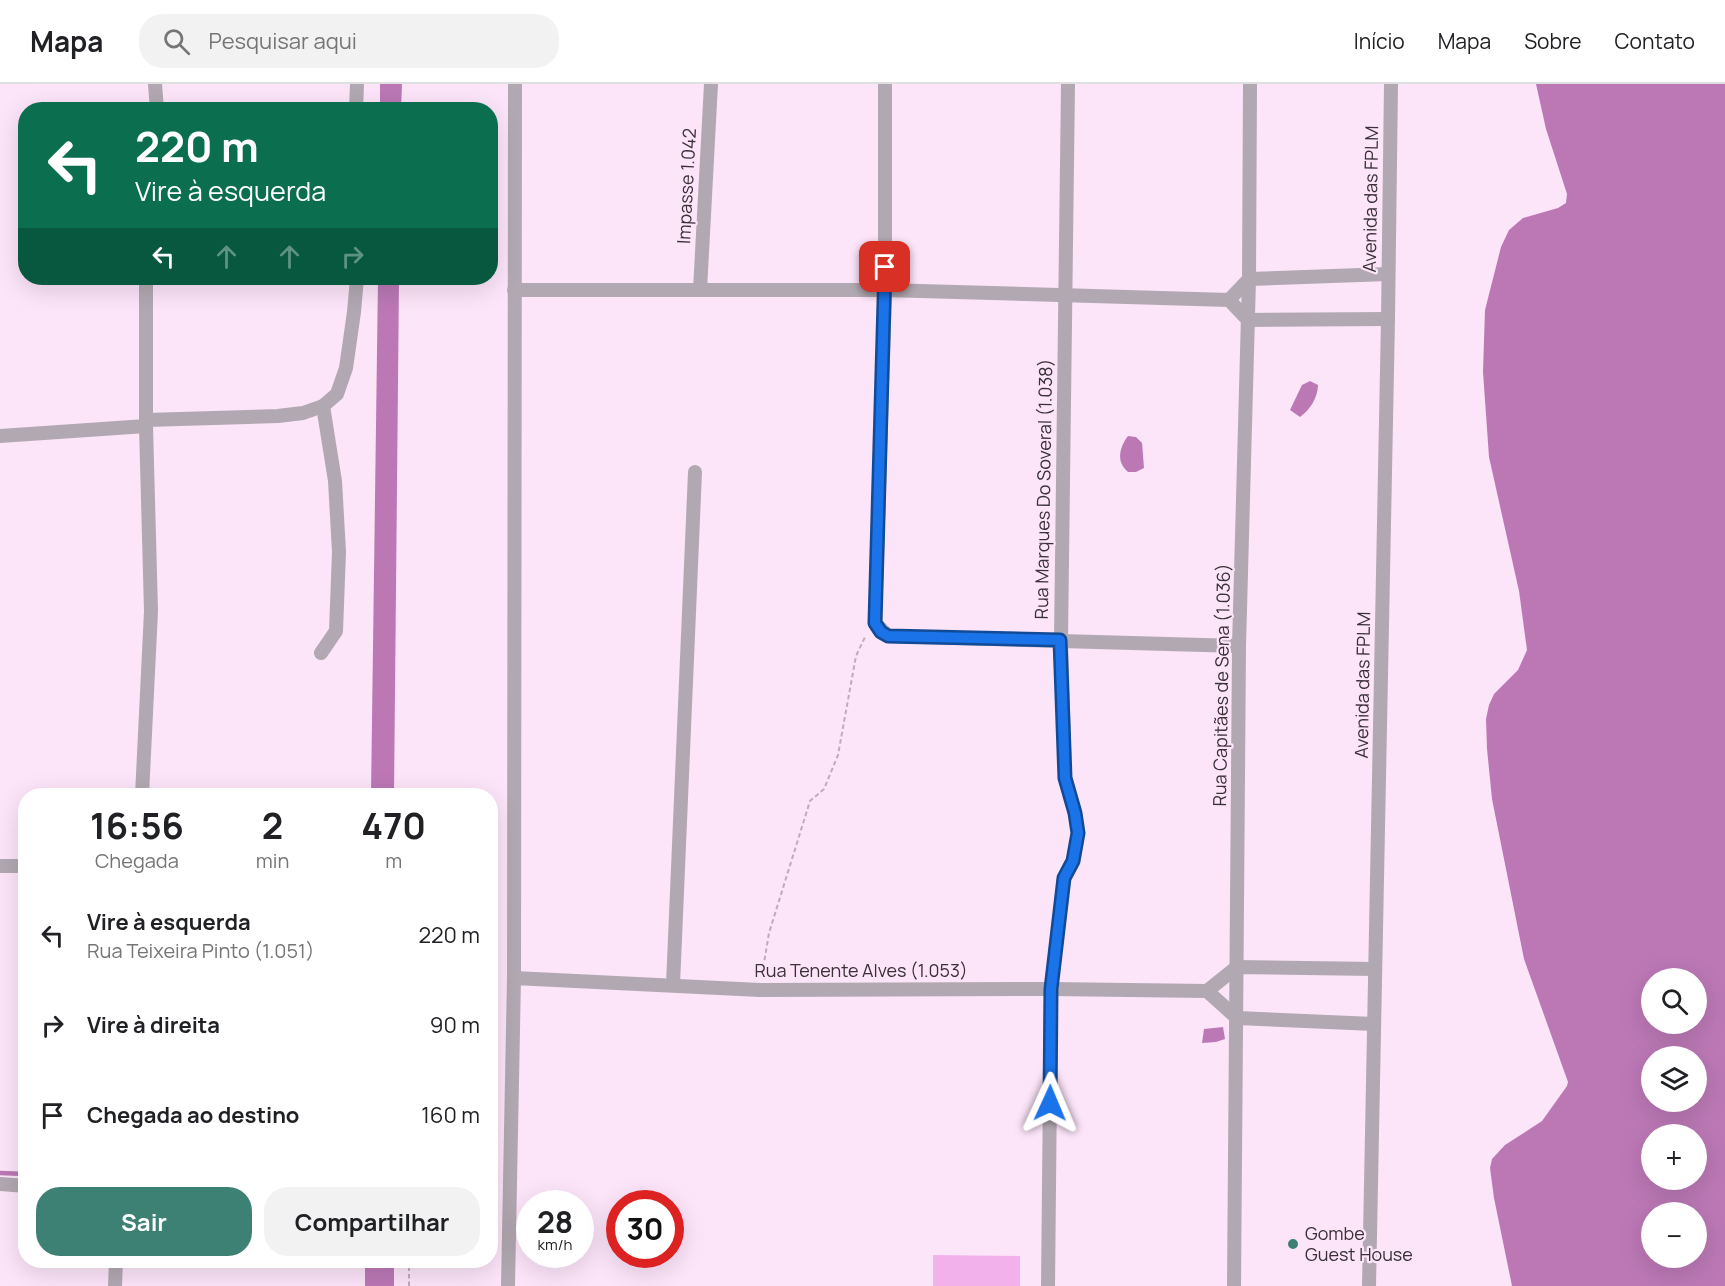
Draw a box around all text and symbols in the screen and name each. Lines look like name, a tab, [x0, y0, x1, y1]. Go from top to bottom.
search box	[139, 14, 559, 68]
text: Mapa	[30, 22, 103, 60]
icon: search	[160, 25, 193, 58]
text: Pesquisar aqui	[208, 26, 357, 56]
text: Início	[1354, 27, 1405, 55]
text: Mapa	[1438, 27, 1491, 55]
text: Sobre	[1524, 27, 1582, 55]
text: Contato	[1615, 27, 1695, 55]
text: 220 m	[135, 117, 259, 175]
street label: Avenida das FPLM	[1357, 125, 1383, 273]
icon: left	[36, 126, 114, 204]
street label: Impasse 1.042	[671, 127, 701, 244]
text: Vire à esquerda	[135, 172, 326, 209]
icon: left	[147, 240, 180, 273]
icon: ahead	[210, 240, 243, 273]
icon: ahead	[273, 240, 306, 273]
icon: right	[336, 240, 369, 273]
pin	[859, 241, 910, 292]
icon: arrive	[868, 250, 901, 283]
street label: Rua Marques Do Soveral (1.038)	[1029, 358, 1057, 620]
street label: Rua Capitães de Sena (1.036)	[1207, 563, 1235, 807]
street label: Avenida das FPLM	[1349, 611, 1375, 759]
text: 16:56	[90, 801, 184, 850]
text: 2	[262, 801, 283, 850]
text: 470	[361, 801, 426, 850]
text: Chegada	[95, 847, 179, 874]
text: min	[256, 847, 289, 874]
text: m	[385, 847, 402, 874]
text: Vire à esquerda	[87, 907, 251, 937]
icon: left	[36, 919, 69, 952]
text: 220 m	[418, 920, 480, 950]
text: Rua Teixeira Pinto (1.051)	[87, 937, 314, 964]
street label: Rua Tenente Alves (1.053)	[754, 958, 968, 982]
map controls	[1641, 968, 1707, 1268]
button: search	[1641, 968, 1707, 1034]
icon: right	[36, 1009, 69, 1042]
text: Vire à direita	[87, 1010, 220, 1040]
text: 90 m	[430, 1010, 480, 1040]
button: layers	[1641, 1046, 1707, 1112]
position arrow	[1018, 1071, 1082, 1135]
icon: arrive	[36, 1099, 69, 1132]
text: Chegada ao destino	[87, 1100, 299, 1130]
text: 160 m	[421, 1100, 480, 1130]
button: +	[1641, 1124, 1707, 1190]
button: Sair	[36, 1187, 252, 1256]
button: Compartilhar	[264, 1187, 480, 1256]
speed limit sign: 30	[606, 1190, 684, 1268]
text: 28	[537, 1201, 573, 1242]
button: −	[1641, 1202, 1707, 1268]
place label: Gombe Guest House	[1305, 1221, 1413, 1266]
text: km/h	[538, 1234, 572, 1255]
marker: Gombe Guest House	[1286, 1237, 1300, 1251]

